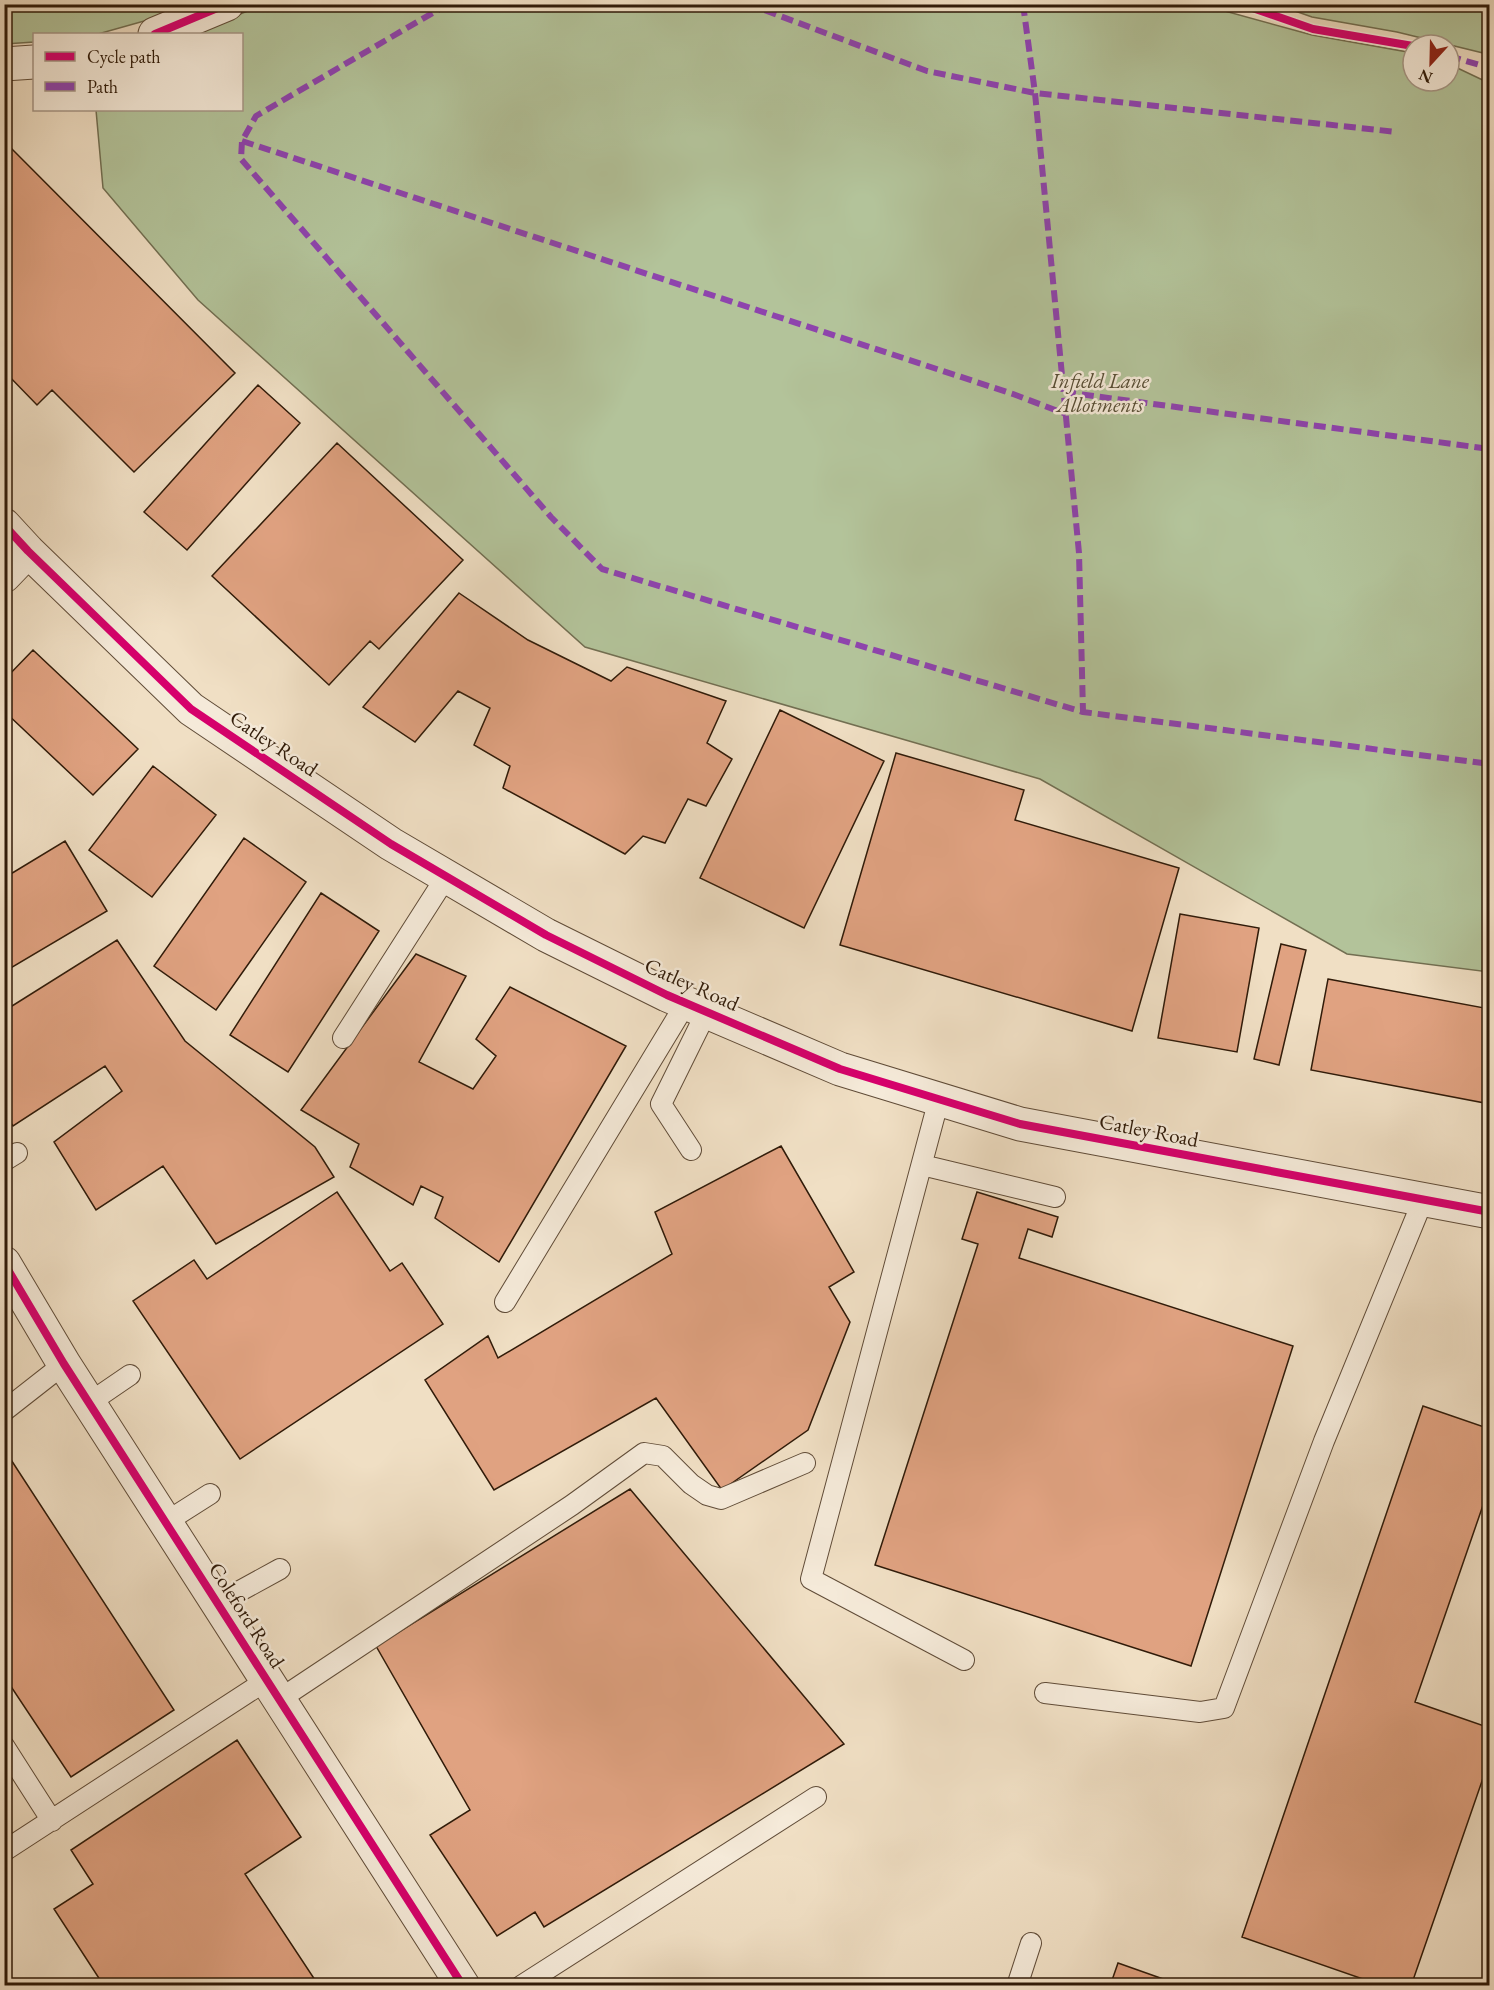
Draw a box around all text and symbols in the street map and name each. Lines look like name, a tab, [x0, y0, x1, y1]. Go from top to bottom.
legend	[33, 33, 243, 111]
north arrow	[1401, 33, 1461, 93]
text: Cycle path	[87, 45, 161, 68]
text: N	[1416, 64, 1436, 89]
text: Path	[87, 75, 118, 98]
park label: Infield Lane Allotments	[1050, 367, 1150, 418]
street label: Catley Road	[225, 704, 324, 782]
street label: Catley Road	[641, 951, 744, 1017]
street label: Catley Road	[1097, 1107, 1201, 1153]
street label: Coleford Road	[203, 1557, 291, 1673]

